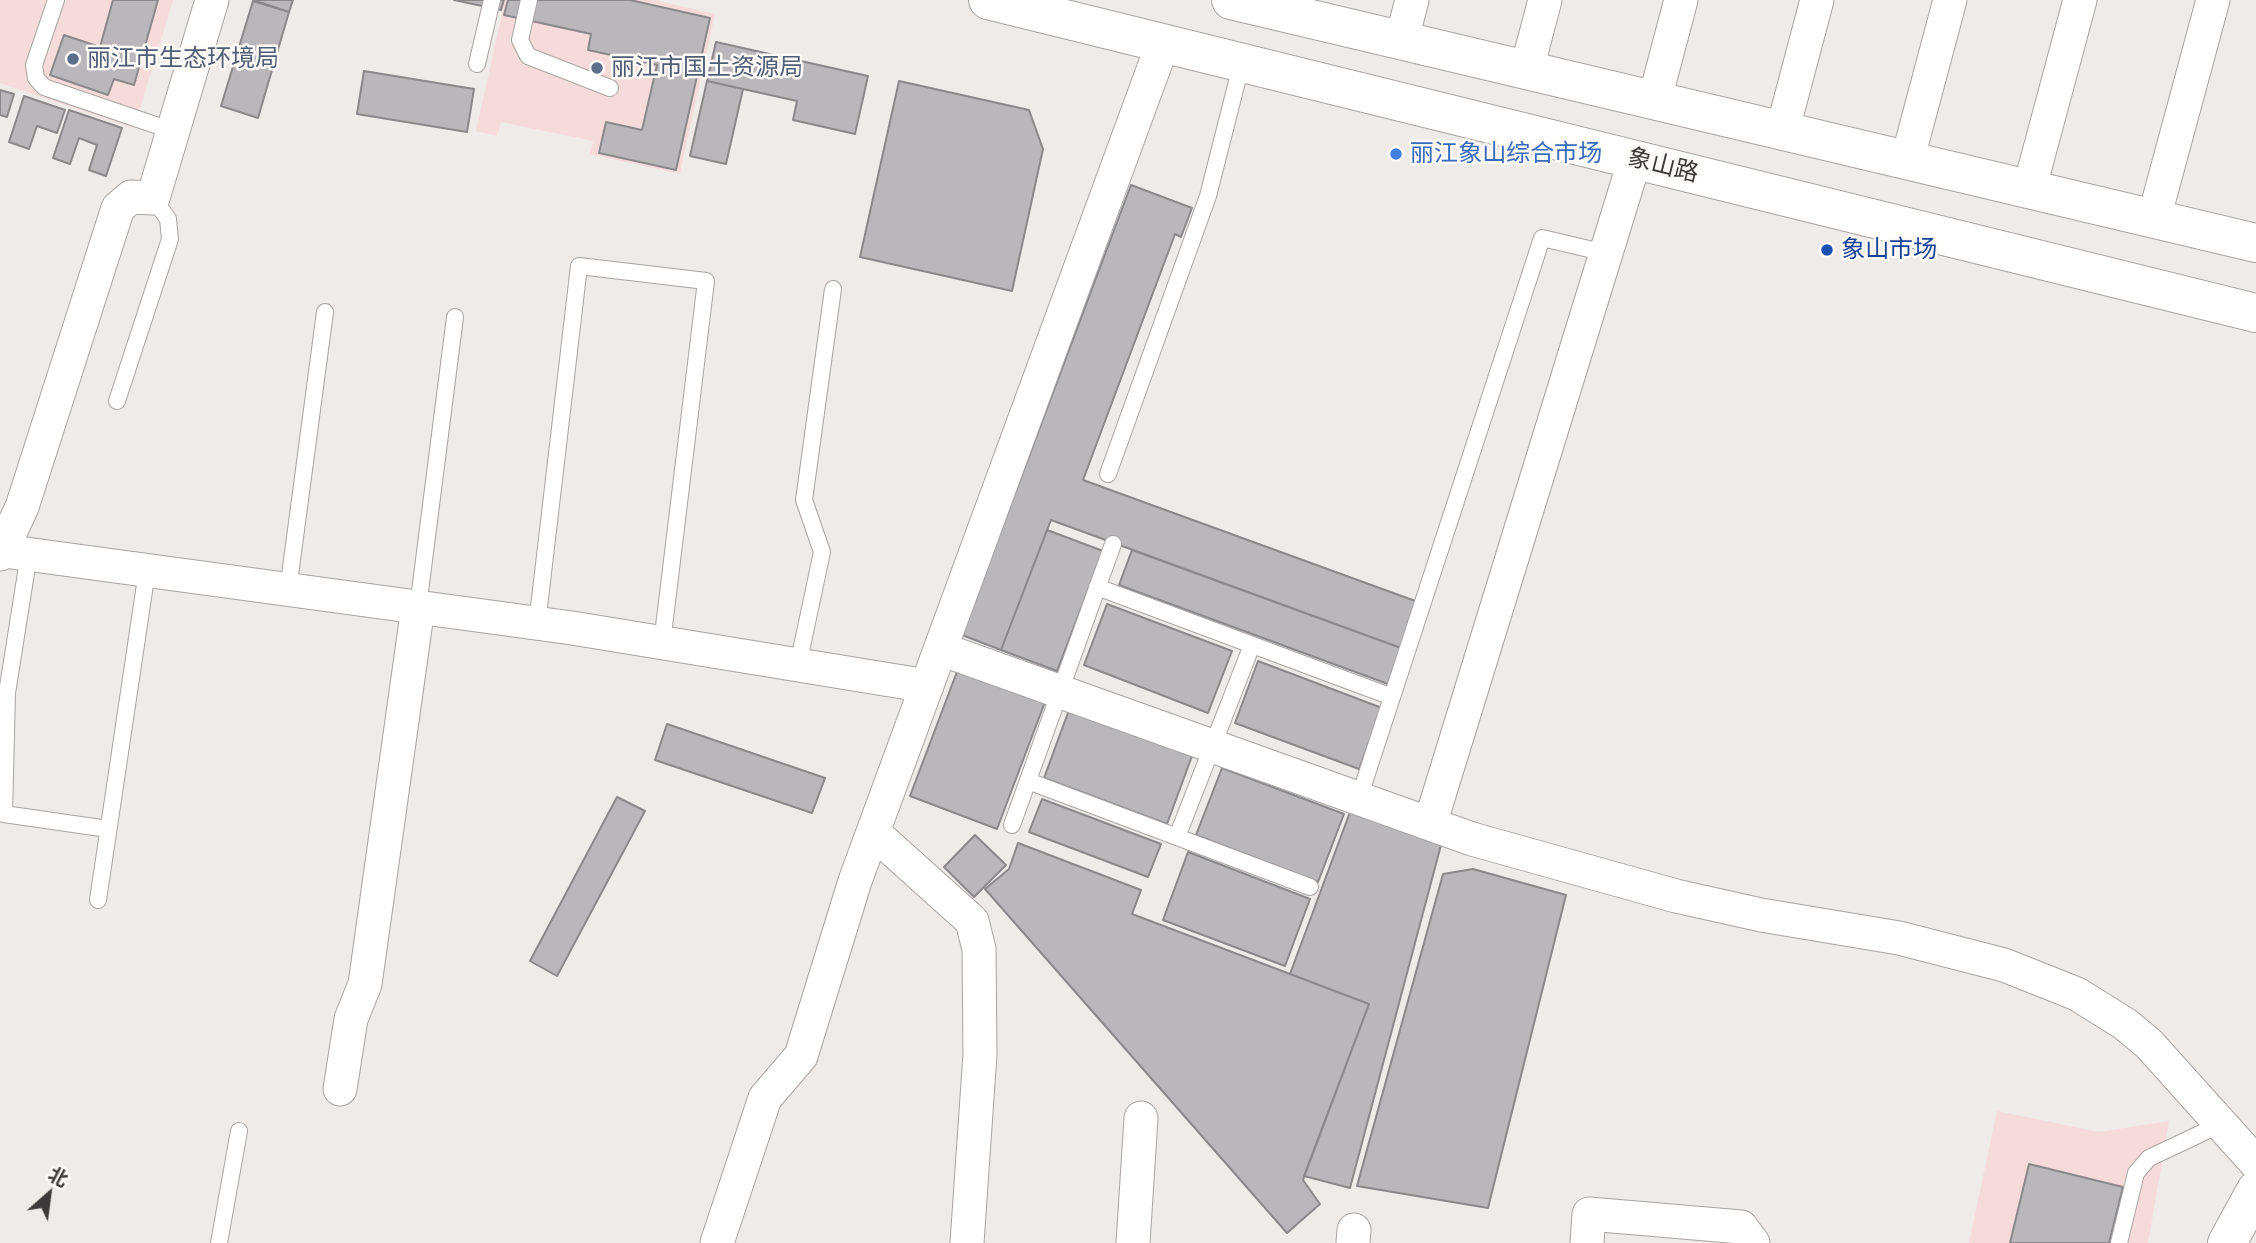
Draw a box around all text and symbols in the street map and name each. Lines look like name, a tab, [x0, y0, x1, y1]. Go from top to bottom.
place label: 丽江市生态环境局	[87, 45, 279, 73]
marker: 丽江市生态环境局	[65, 51, 81, 67]
place label: 丽江市国土资源局	[611, 54, 803, 82]
marker: 丽江市国土资源局	[589, 60, 605, 76]
place label: 丽江象山综合市场	[1410, 140, 1602, 168]
street label: 象山路	[1625, 143, 1701, 189]
marker: 丽江象山综合市场	[1388, 146, 1404, 162]
place label: 象山市场	[1841, 236, 1937, 264]
marker: 象山市场	[1819, 242, 1835, 258]
north arrow	[14, 1159, 84, 1229]
text: 北	[44, 1159, 74, 1192]

